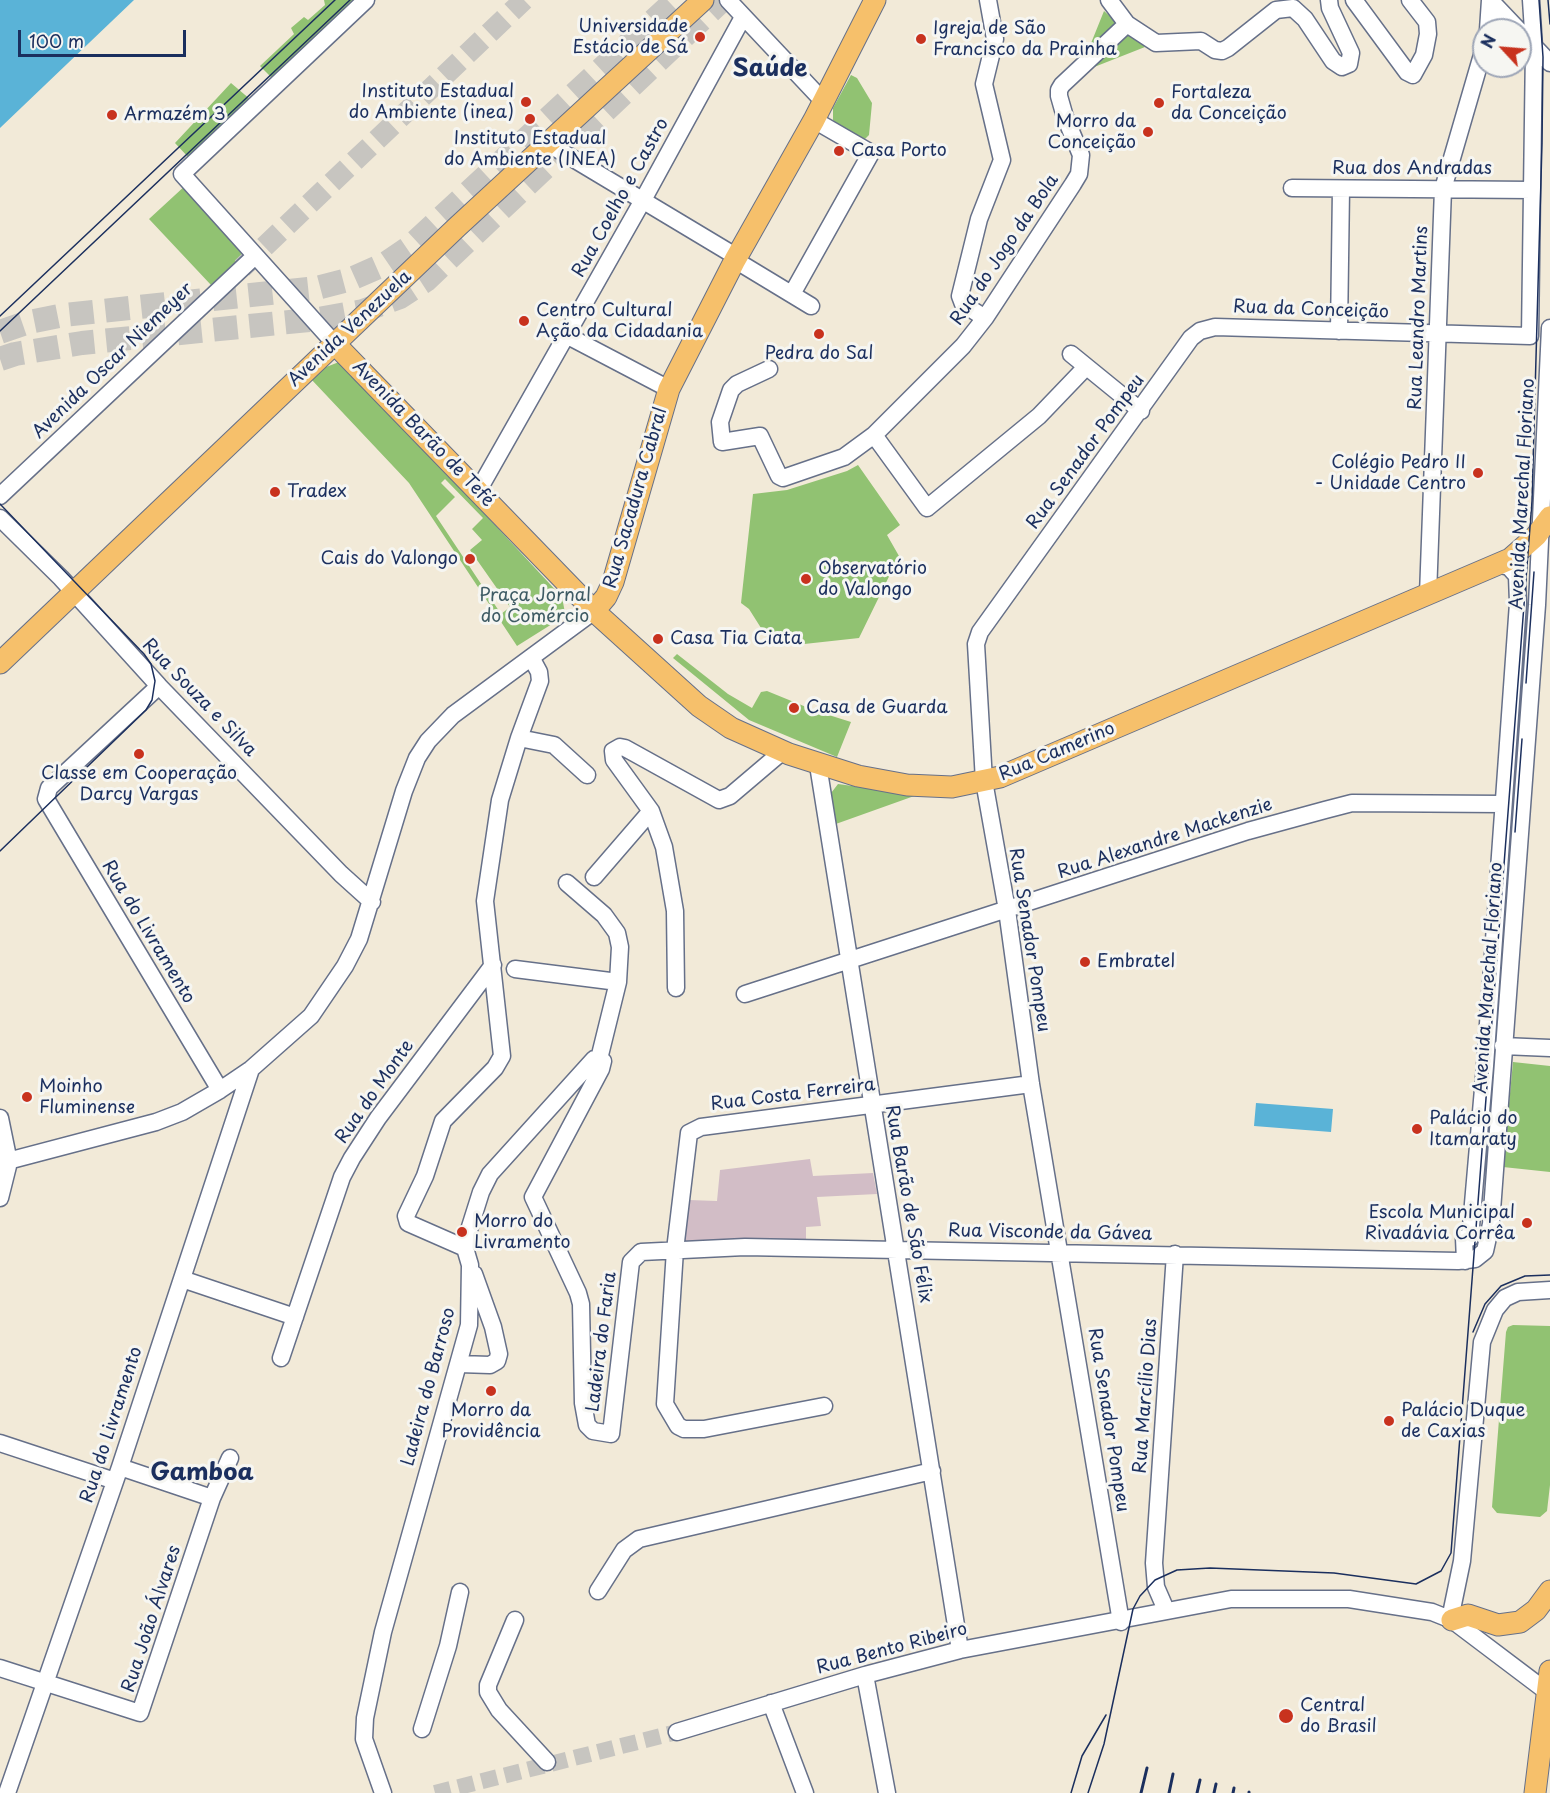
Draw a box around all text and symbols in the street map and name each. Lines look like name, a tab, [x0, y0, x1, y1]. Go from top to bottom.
place label: Universidade Estácio de Sá	[572, 16, 688, 58]
scale bar	[21, 18, 189, 56]
place label: Igreja de São Francisco da Prainha	[933, 18, 1117, 60]
north arrow	[1472, 18, 1532, 78]
text: 100 m	[29, 27, 84, 54]
marker: Universidade Estácio de Sá	[693, 30, 707, 44]
text: N	[1474, 30, 1501, 52]
marker: Igreja de São Francisco da Prainha	[914, 32, 928, 46]
district label: Saúde	[733, 55, 807, 83]
place label: Instituto Estadual do Ambiente (inea)	[349, 81, 514, 124]
place label: Fortaleza da Conceição	[1171, 82, 1287, 124]
marker: Instituto Estadual do Ambiente (inea)	[519, 95, 533, 109]
marker: Fortaleza da Conceição	[1152, 96, 1166, 110]
place label: Armazém 3	[124, 104, 226, 126]
marker: Armazém 3	[105, 108, 119, 122]
place label: Morro da Conceição	[1048, 111, 1136, 154]
marker: Instituto Estadual do Ambiente (INEA)	[523, 112, 537, 126]
street label: Rua Coelho e Castro	[568, 115, 674, 281]
marker: Morro da Conceição	[1141, 125, 1155, 139]
place label: Instituto Estadual do Ambiente (INEA)	[444, 128, 616, 170]
place label: Casa Porto	[851, 140, 947, 162]
marker: Casa Porto	[832, 144, 846, 158]
street label: Rua dos Andradas	[1332, 158, 1492, 180]
street label: Rua do Jogo da Bola	[946, 170, 1064, 330]
street label: Rua Leandro Martins	[1405, 226, 1433, 410]
street label: Avenida Venezuela	[284, 266, 416, 392]
street label: Avenida Oscar Niemeyer	[28, 279, 198, 443]
street label: Rua da Conceição	[1233, 296, 1389, 324]
place label: Centro Cultural Ação da Cidadania	[536, 300, 703, 342]
marker: Centro Cultural Ação da Cidadania	[517, 314, 531, 328]
marker: Pedra do Sal	[812, 327, 826, 341]
place label: Pedra do Sal	[765, 343, 873, 365]
street label: Avenida Barão de Tefé	[348, 356, 498, 512]
street label: Rua Senador Pompeu	[1023, 370, 1149, 534]
street label: Avenida Marechal Floriano	[1506, 378, 1540, 610]
street label: Rua Sacadura Cabral	[600, 405, 672, 591]
place label: Colégio Pedro II - Unidade Centro	[1315, 452, 1466, 494]
marker: Colégio Pedro II - Unidade Centro	[1471, 466, 1485, 480]
place label: Tradex	[287, 481, 347, 503]
marker: Tradex	[268, 485, 282, 499]
place label: Cais do Valongo	[321, 548, 458, 570]
marker: Cais do Valongo	[463, 552, 477, 566]
place label: Observatório do Valongo	[818, 558, 927, 600]
marker: Observatório do Valongo	[799, 572, 813, 586]
park label: Praça Jornal do Comércio	[479, 585, 591, 628]
place label: Casa Tia Ciata	[670, 628, 802, 650]
marker: Casa Tia Ciata	[651, 632, 665, 646]
street label: Rua Souza e Silva	[137, 635, 261, 761]
place label: Casa de Guarda	[806, 697, 948, 719]
marker: Casa de Guarda	[787, 701, 801, 715]
street label: Rua Camerino	[996, 718, 1118, 786]
marker: Classe em Cooperação Darcy Vargas	[132, 747, 146, 761]
place label: Classe em Cooperação Darcy Vargas	[41, 763, 237, 806]
street label: Rua Alexandre Mackenzie	[1055, 794, 1275, 884]
street label: Rua Senador Pompeu	[1004, 846, 1054, 1034]
street label: Rua do Livramento	[97, 857, 199, 1007]
street label: Avenida Marechal Floriano	[1470, 862, 1508, 1094]
place label: Embratel	[1097, 951, 1175, 973]
marker: Embratel	[1078, 955, 1092, 969]
street label: Rua do Monte	[331, 1036, 419, 1148]
street label: Rua Costa Ferreira	[709, 1074, 877, 1116]
place label: Moinho Fluminense	[39, 1076, 135, 1118]
marker: Moinho Fluminense	[20, 1090, 34, 1104]
street label: Rua Barão de São Félix	[880, 1103, 936, 1305]
place label: Palácio do Itamaraty	[1429, 1108, 1517, 1150]
marker: Palácio do Itamaraty	[1410, 1122, 1424, 1136]
place label: Escola Municipal Rivadávia Corrêa	[1364, 1202, 1515, 1244]
place label: Morro do Livramento	[474, 1211, 571, 1254]
marker: Escola Municipal Rivadávia Corrêa	[1520, 1216, 1534, 1230]
street label: Rua Visconde da Gávea	[948, 1220, 1152, 1246]
marker: Morro do Livramento	[455, 1225, 469, 1239]
street label: Ladeira do Faria	[583, 1271, 621, 1413]
street label: Ladeira do Barroso	[397, 1305, 461, 1469]
street label: Rua Marcílio Dias	[1130, 1318, 1162, 1474]
street label: Rua Senador Pompeu	[1083, 1326, 1133, 1514]
street label: Rua do Livramento	[77, 1344, 147, 1506]
marker: Morro da Providência	[484, 1384, 498, 1398]
place label: Morro da Providência	[441, 1400, 541, 1442]
place label: Palácio Duque de Caxias	[1401, 1400, 1525, 1442]
marker: Palácio Duque de Caxias	[1382, 1414, 1396, 1428]
district label: Gamboa	[150, 1459, 254, 1487]
street label: Rua João Álvares	[118, 1543, 186, 1695]
street label: Rua Bento Ribeiro	[814, 1618, 970, 1680]
place label: Central do Brasil	[1300, 1695, 1377, 1738]
marker: Central do Brasil	[1277, 1707, 1295, 1725]

